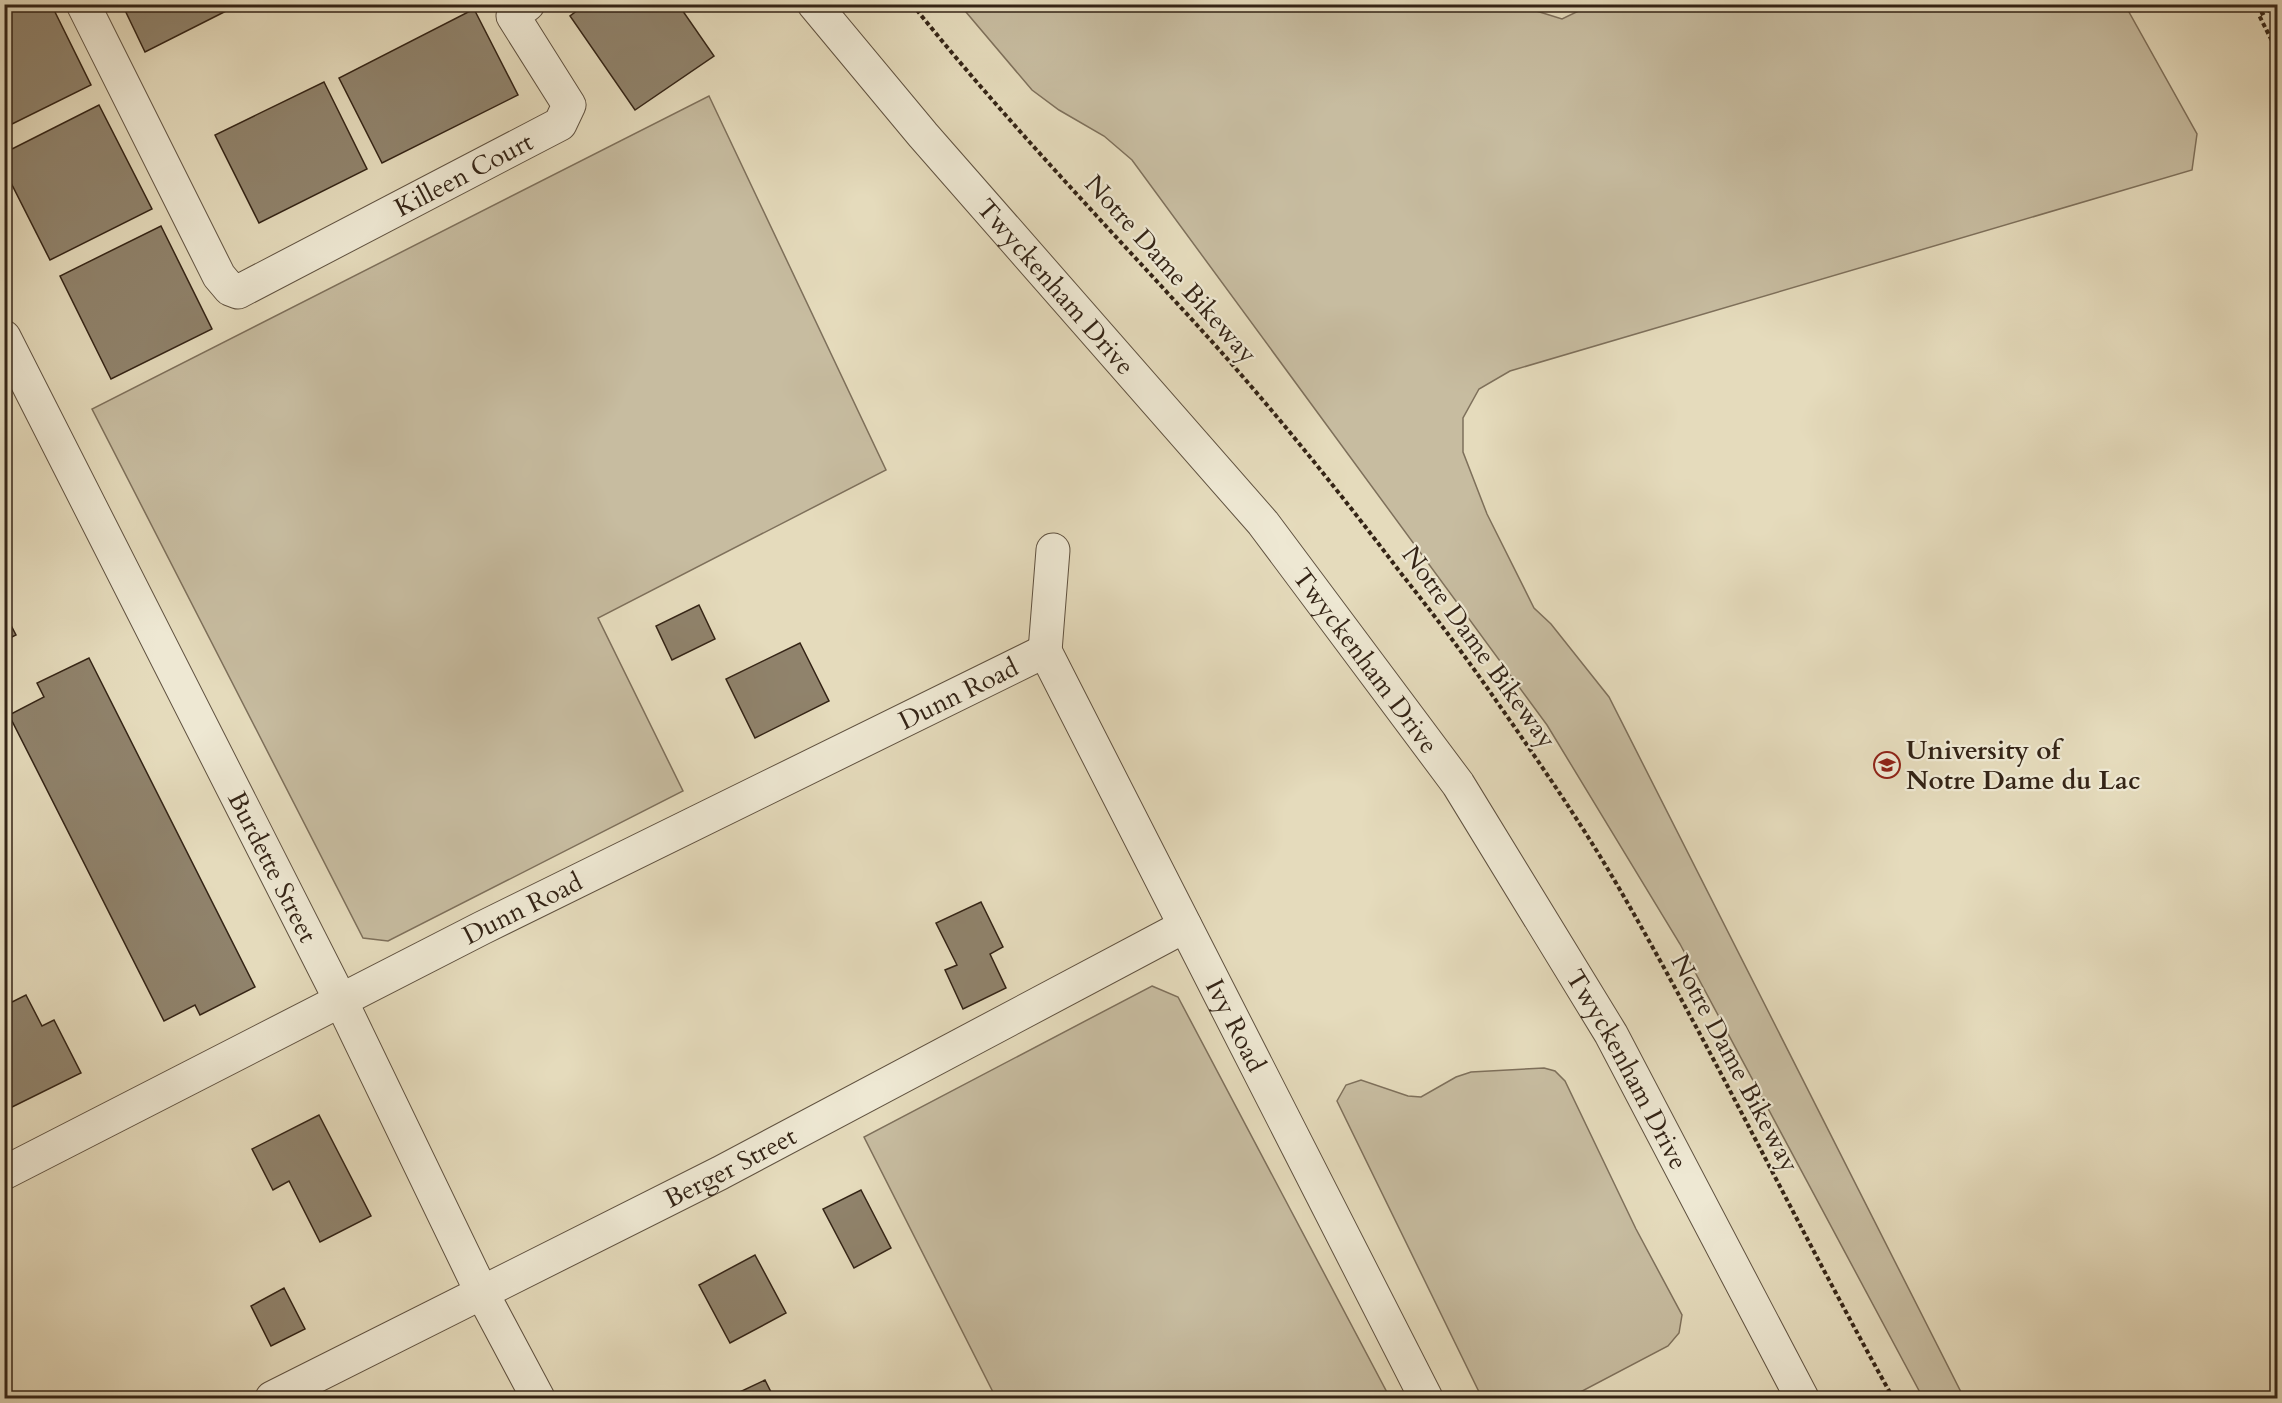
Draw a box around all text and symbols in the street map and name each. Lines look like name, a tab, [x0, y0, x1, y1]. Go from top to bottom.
street label: Killeen Court	[388, 124, 539, 225]
street label: Notre Dame Bikeway	[1077, 167, 1265, 371]
street label: Twyckenham Drive	[969, 191, 1143, 382]
street label: Notre Dame Bikeway	[1394, 539, 1565, 756]
street label: Twyckenham Drive	[1285, 561, 1447, 761]
street label: Dunn Road	[893, 649, 1024, 738]
place label: University of Notre Dame du Lac	[1906, 733, 2141, 798]
school or university icon: University of Notre Dame du Lac	[1872, 750, 1902, 780]
street label: Burdette Street	[220, 785, 326, 948]
street label: Dunn Road	[456, 864, 588, 953]
street label: Notre Dame Bikeway	[1663, 948, 1807, 1178]
street label: Twyckenham Drive	[1558, 963, 1696, 1175]
street label: Ivy Road	[1198, 973, 1274, 1078]
street label: Berger Street	[658, 1118, 802, 1216]

